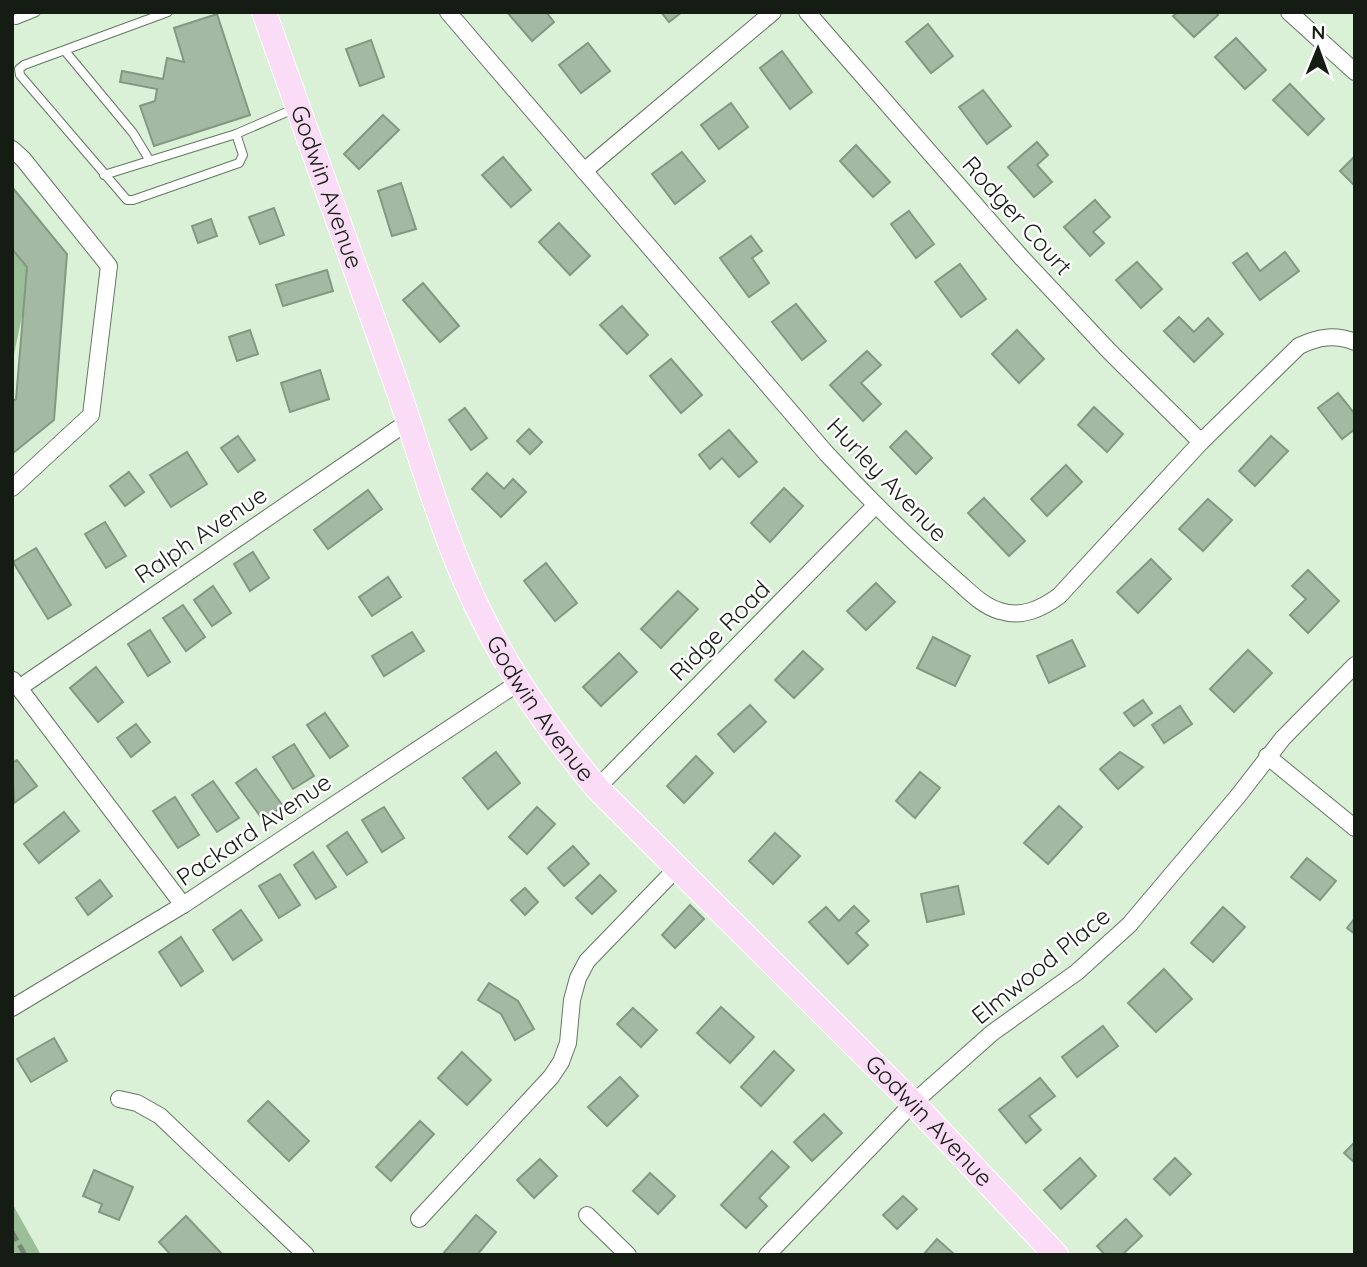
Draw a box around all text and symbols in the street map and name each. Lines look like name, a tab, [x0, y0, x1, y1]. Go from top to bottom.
north arrow	[1283, 14, 1353, 84]
text: N	[1311, 20, 1325, 44]
street label: Godwin Avenue	[285, 101, 370, 273]
street label: Rodger Court	[956, 150, 1079, 281]
street label: Hurley Avenue	[821, 411, 954, 548]
street label: Ralph Avenue	[129, 479, 272, 589]
street label: Ridge Road	[663, 574, 776, 687]
street label: Godwin Avenue	[480, 630, 602, 787]
street label: Packard Avenue	[170, 766, 337, 892]
street label: Elmwood Place	[965, 900, 1116, 1030]
street label: Godwin Avenue	[859, 1048, 1000, 1192]

